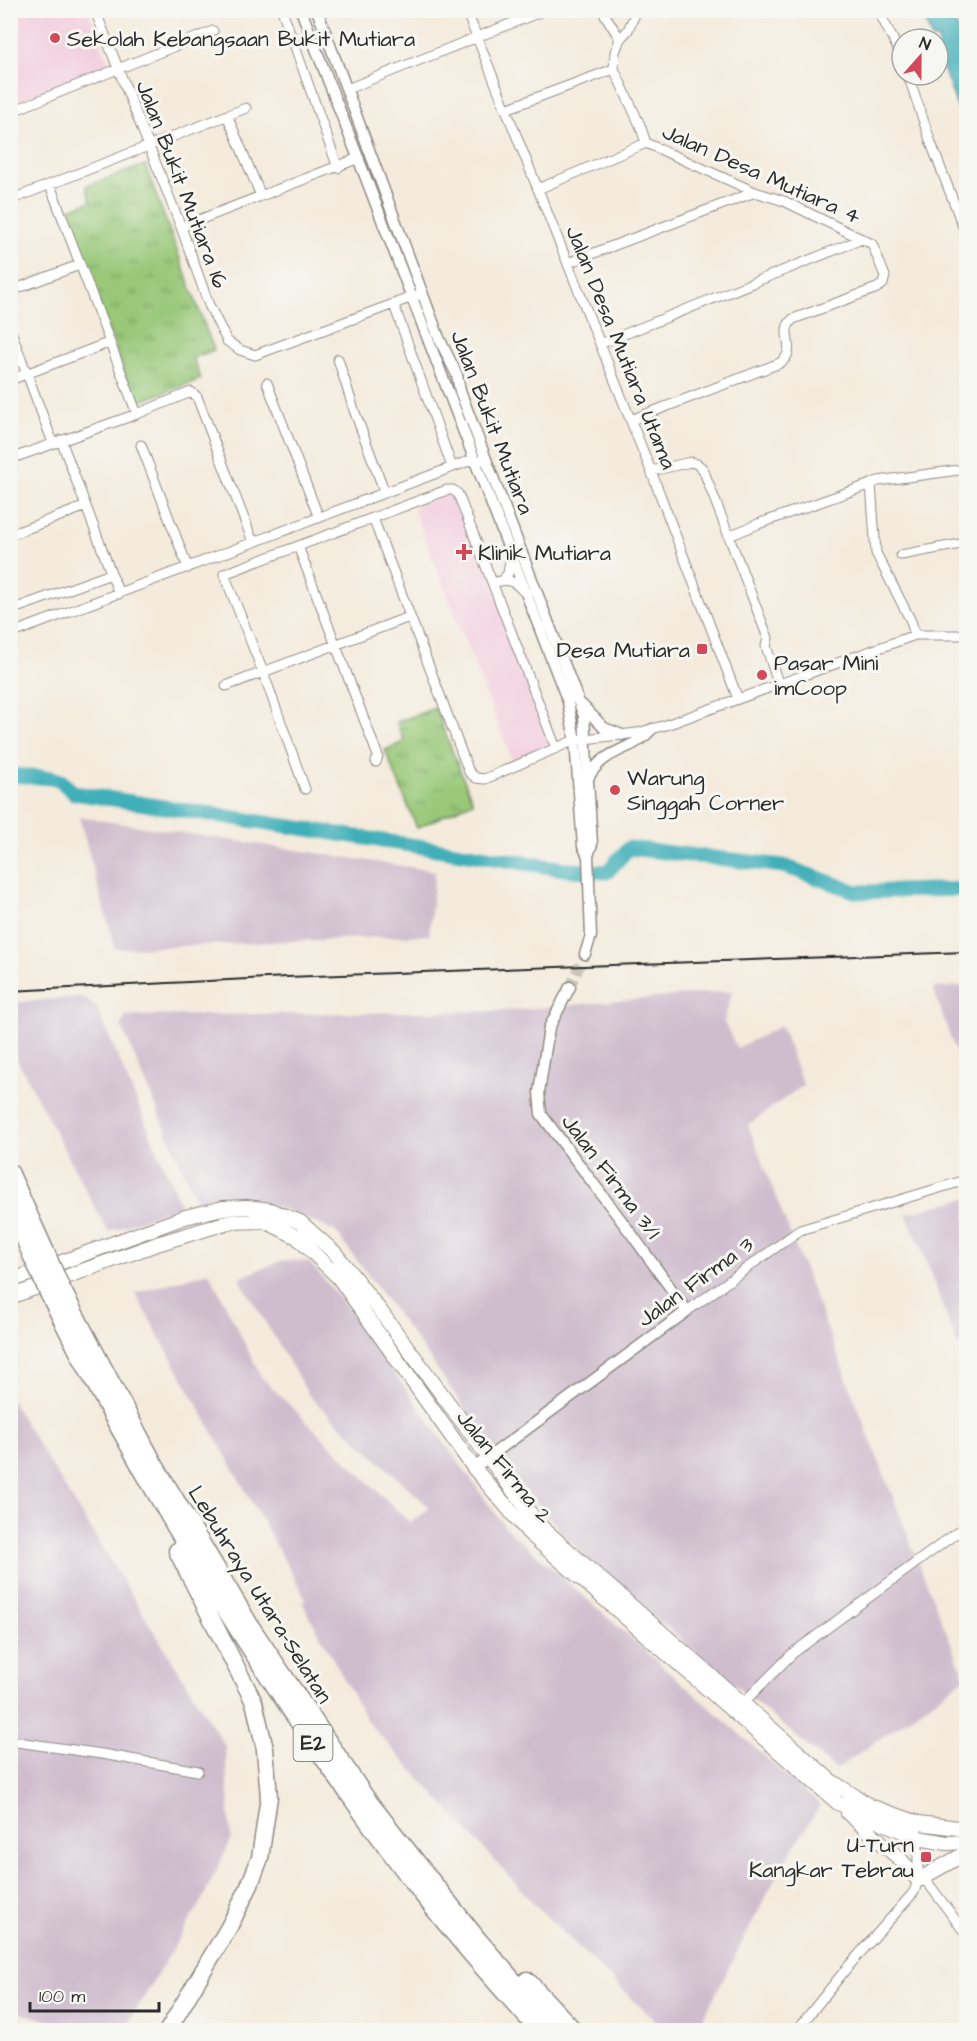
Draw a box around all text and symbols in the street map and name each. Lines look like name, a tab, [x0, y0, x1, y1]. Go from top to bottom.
place label: Sekolah Kebangsaan Bukit Mutiara	[67, 24, 415, 56]
north arrow	[890, 27, 950, 87]
marker: Sekolah Kebangsaan Bukit Mutiara	[48, 31, 62, 45]
text: N	[916, 32, 934, 56]
street label: Jalan Bukit Mutiara 16	[128, 76, 236, 293]
street label: Jalan Desa Mutiara 4	[657, 117, 866, 232]
street label: Jalan Desa Mutiara Utama	[558, 221, 684, 474]
street label: Jalan Bukit Mutiara	[442, 326, 541, 519]
place label: Klinik Mutiara	[478, 538, 611, 569]
marker: Klinik Mutiara	[455, 543, 473, 561]
place label: Desa Mutiara	[557, 635, 690, 666]
marker: Desa Mutiara	[695, 642, 709, 656]
place label: Pasar Mini imCoop	[774, 648, 878, 704]
marker: Pasar Mini imCoop	[755, 668, 769, 682]
place label: Warung Singgah Corner	[627, 763, 784, 820]
marker: Warung Singgah Corner	[608, 783, 622, 797]
street label: Jalan Firma 3/1	[554, 1108, 668, 1246]
street label: Jalan Firma 3	[632, 1230, 760, 1335]
street label: Jalan Firma 2	[448, 1404, 559, 1531]
street label: Lebuhraya Utara–Selatan	[179, 1480, 339, 1710]
road number: E2	[294, 1725, 332, 1761]
place label: U-Turn Kangkar Tebrau	[749, 1830, 914, 1887]
marker: U-Turn Kangkar Tebrau	[919, 1850, 933, 1864]
scale bar	[30, 1975, 159, 2013]
text: 100 m	[39, 1984, 85, 2009]

